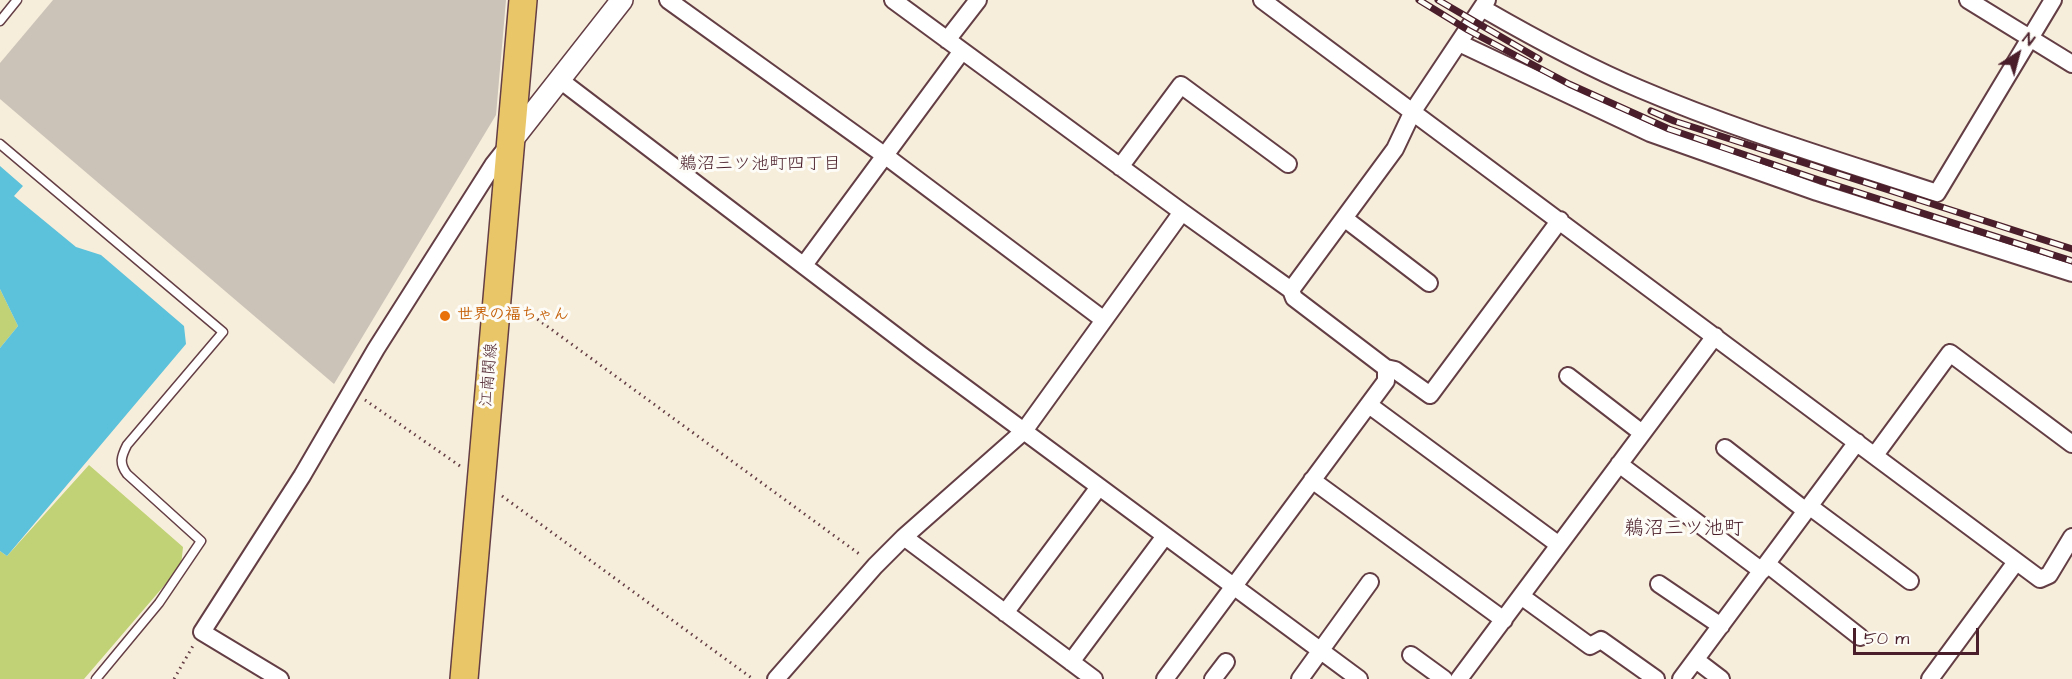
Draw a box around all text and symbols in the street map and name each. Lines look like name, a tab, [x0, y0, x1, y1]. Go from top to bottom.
north arrow	[1988, 24, 2048, 84]
text: N	[2018, 28, 2039, 51]
district label: 鵜沼三ツ池町四丁目	[679, 154, 841, 176]
place label: 世界の福ちゃん	[457, 306, 569, 326]
marker: 世界の福ちゃん	[438, 309, 452, 323]
street label: 江南関線	[478, 342, 502, 408]
district label: 鵜沼三ツ池町	[1624, 518, 1744, 542]
scale bar	[1856, 616, 1982, 654]
text: 50 m	[1864, 626, 1909, 651]

